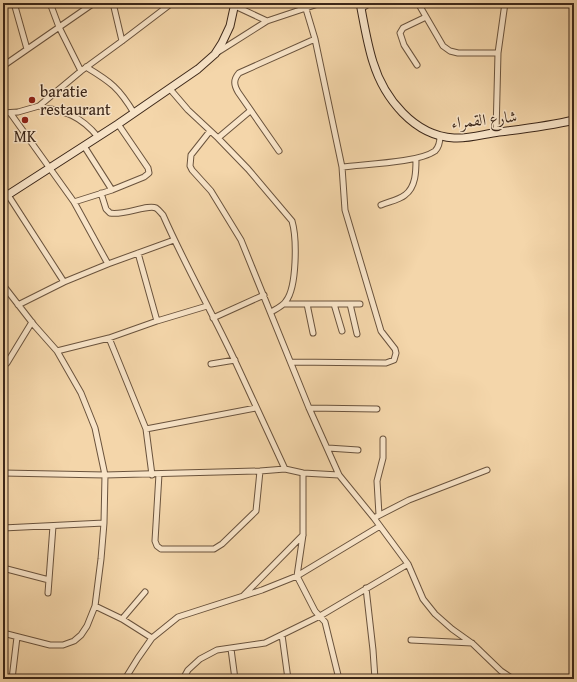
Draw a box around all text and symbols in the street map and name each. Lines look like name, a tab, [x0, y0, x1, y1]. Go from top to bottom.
place label: baratie restaurant	[40, 79, 111, 121]
marker: baratie restaurant	[27, 95, 37, 105]
street label: شارع القمراء	[450, 104, 518, 136]
marker: MK	[20, 115, 30, 125]
place label: MK	[14, 124, 37, 148]

